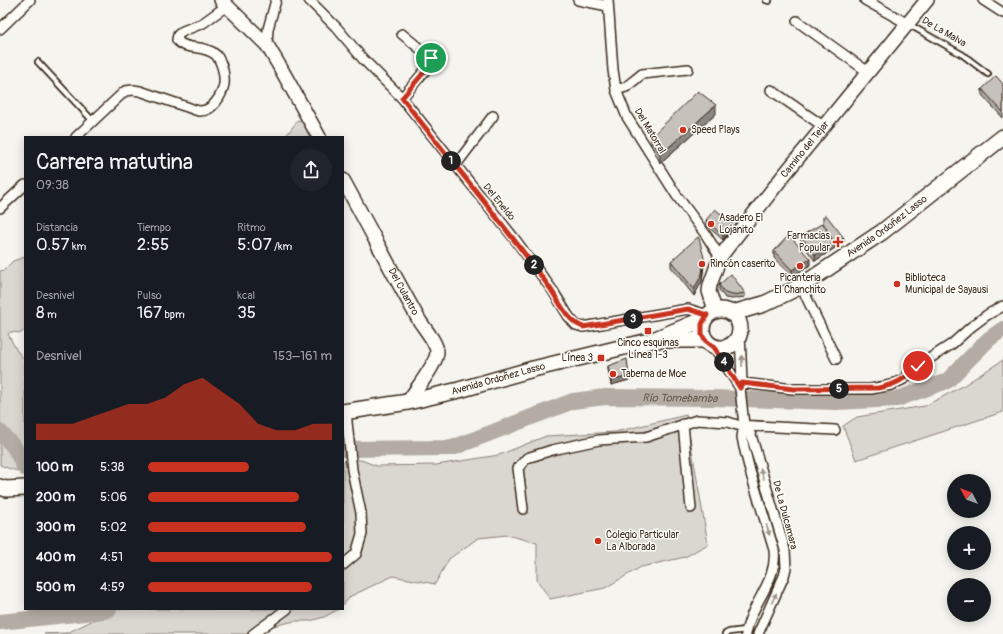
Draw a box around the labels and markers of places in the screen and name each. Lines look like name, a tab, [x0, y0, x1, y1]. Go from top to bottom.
pin	[414, 41, 448, 75]
place label: Speed Plays	[691, 124, 740, 136]
marker: Speed Plays	[678, 125, 688, 135]
pin: 1	[441, 151, 461, 171]
place label: Asadero El Lojanito	[719, 212, 763, 236]
marker: Asadero El Lojanito	[706, 219, 716, 229]
place label: Farmacias Popular	[787, 230, 831, 254]
marker: Farmacias Popular	[833, 237, 843, 247]
pin: 2	[524, 255, 544, 275]
place label: Rincón caserito	[710, 258, 776, 270]
marker: Rincón caserito	[697, 259, 707, 269]
marker: Picanteria El Chanchito	[795, 261, 805, 271]
place label: Picanteria El Chanchito	[774, 272, 826, 296]
place label: Biblioteca Municipal de Sayausi	[905, 272, 988, 296]
marker: Biblioteca Municipal de Sayausi	[892, 279, 902, 289]
pin: 3	[623, 309, 643, 329]
marker: Cinco esquinas Línea 1-3	[643, 326, 653, 336]
place label: Cinco esquinas Línea 1-3	[617, 337, 679, 361]
pin	[901, 349, 935, 383]
place label: Línea 3	[562, 352, 593, 364]
pin: 4	[714, 352, 734, 372]
marker: Línea 3	[596, 353, 606, 363]
place label: Taberna de Moe	[621, 368, 686, 380]
marker: Taberna de Moe	[608, 369, 618, 379]
pin: 5	[829, 379, 849, 399]
place label: Colegio Particular La Alborada	[606, 529, 679, 553]
marker: Colegio Particular La Alborada	[593, 536, 603, 546]

